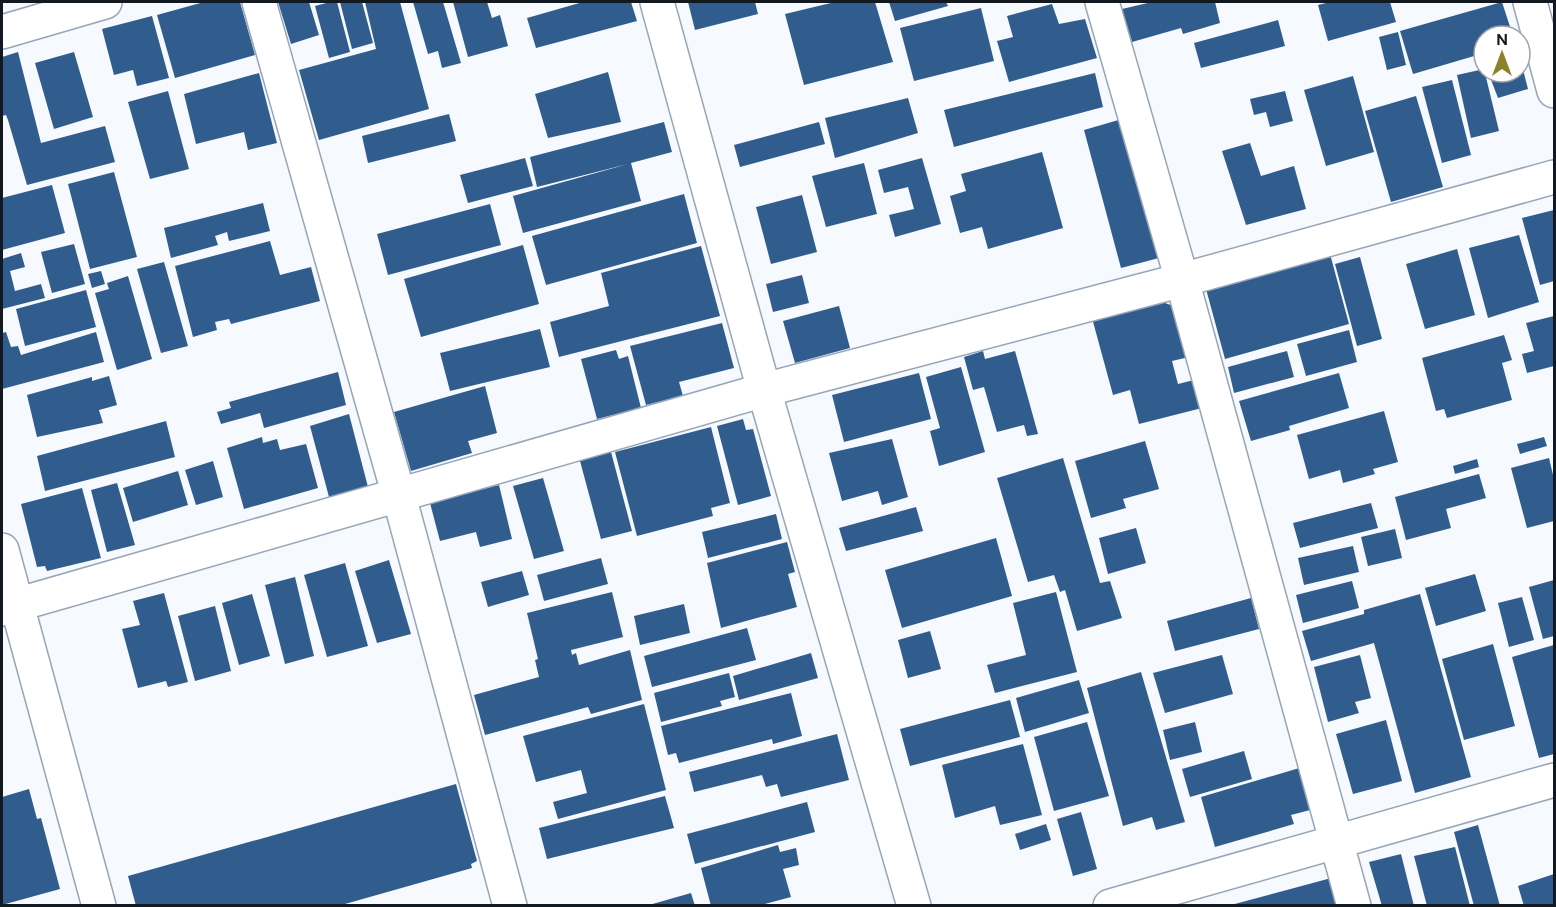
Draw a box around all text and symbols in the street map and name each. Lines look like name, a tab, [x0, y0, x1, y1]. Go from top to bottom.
north arrow	[1472, 24, 1532, 84]
text: N	[1496, 29, 1508, 50]

